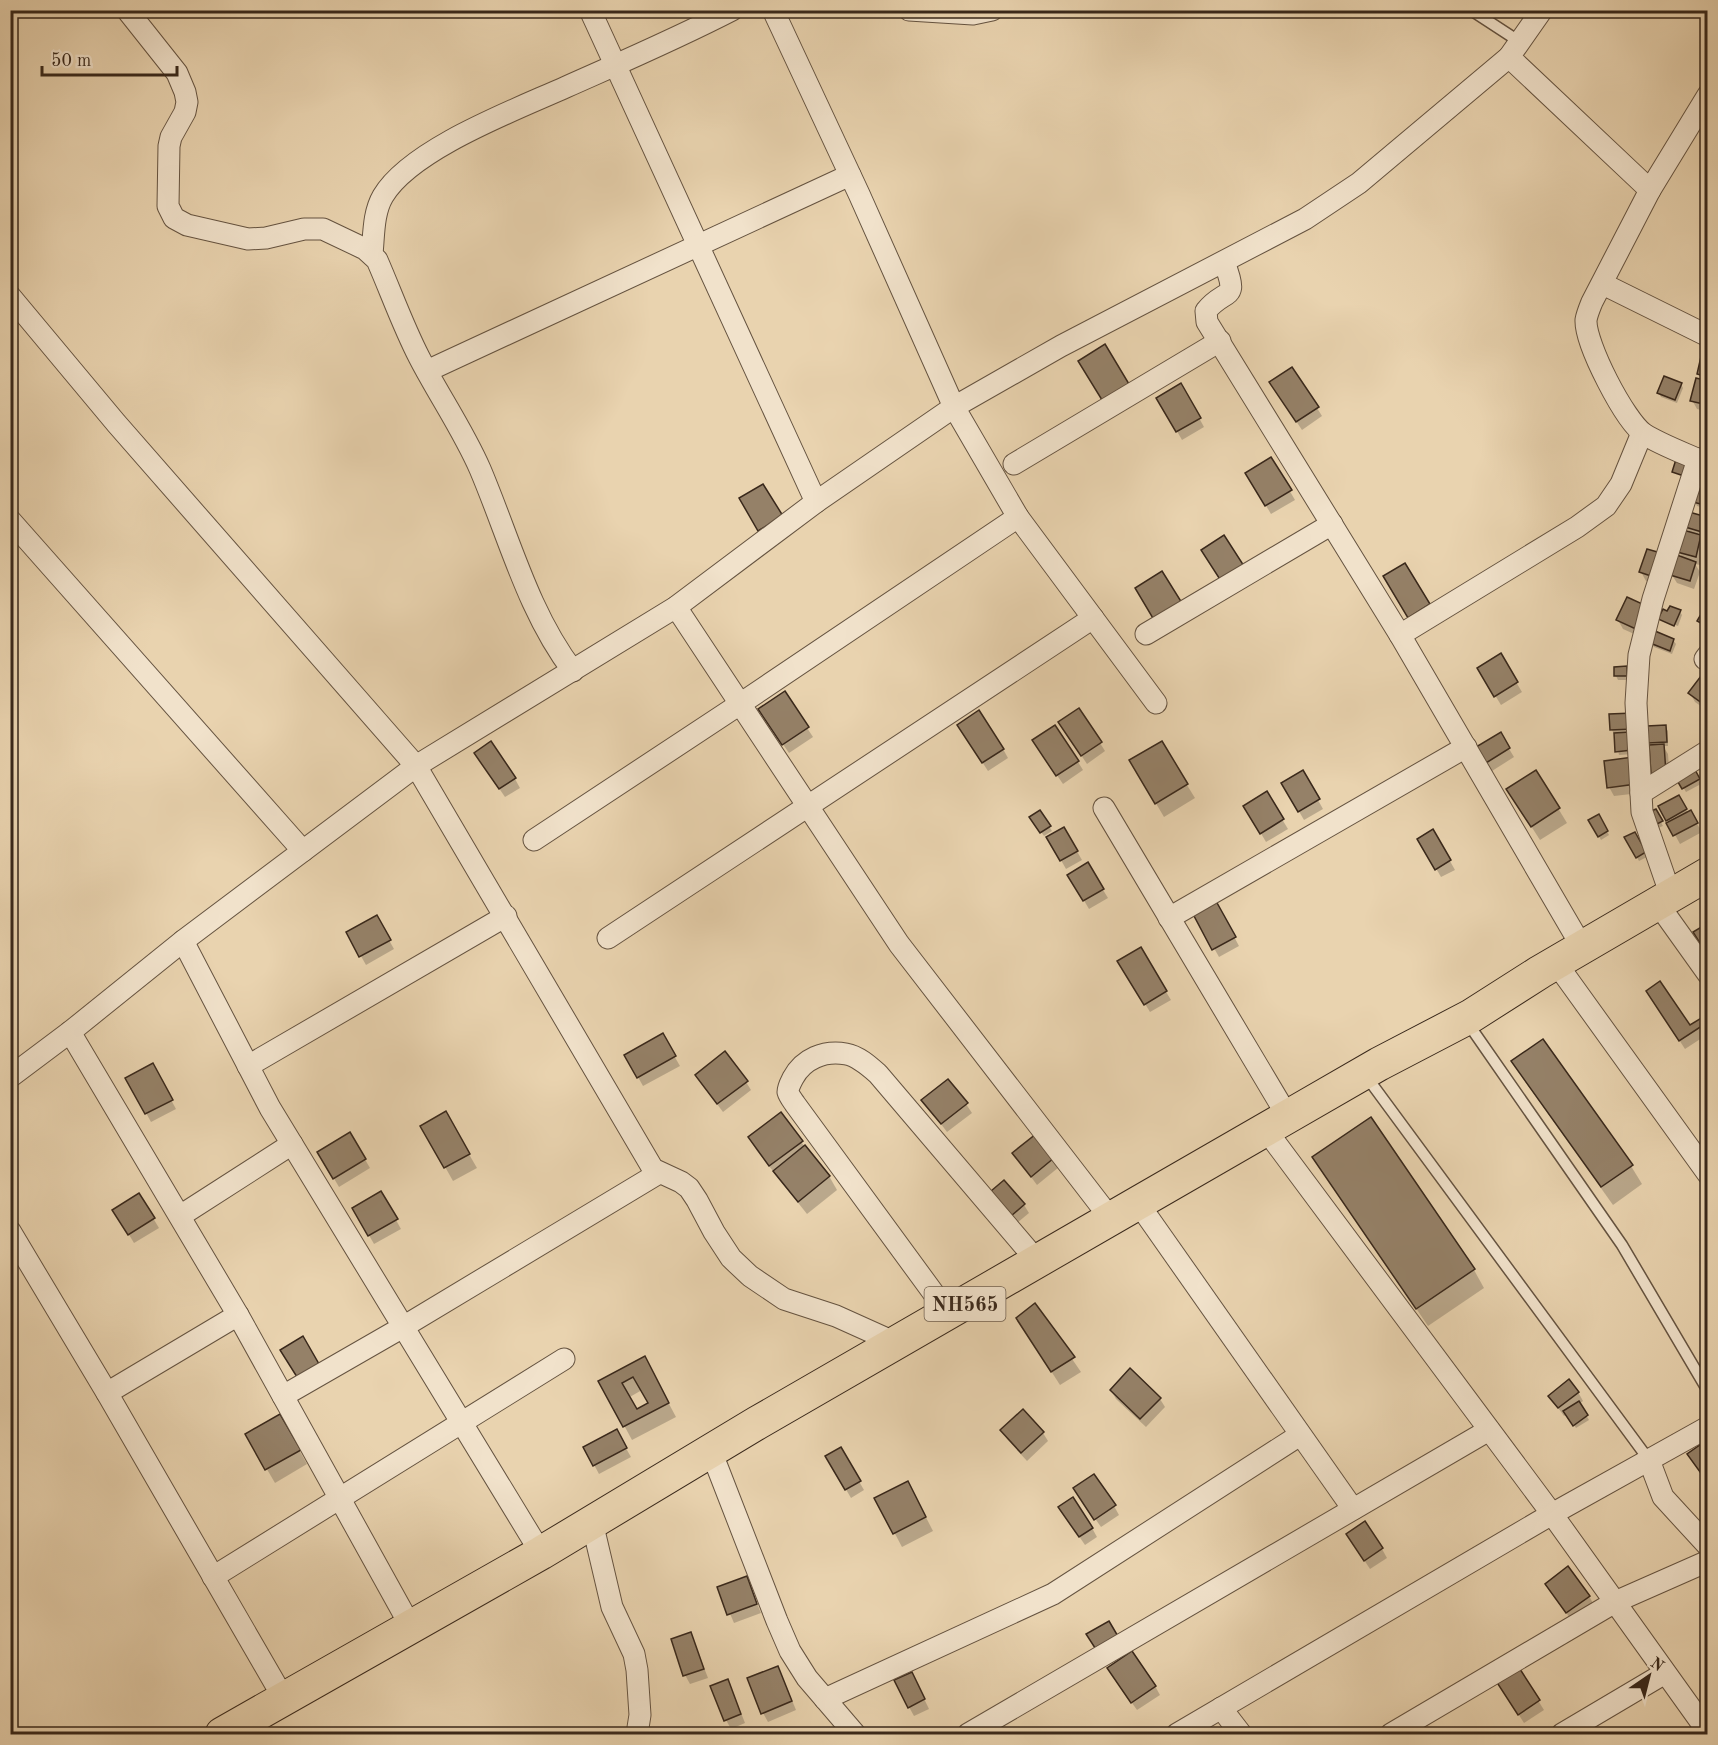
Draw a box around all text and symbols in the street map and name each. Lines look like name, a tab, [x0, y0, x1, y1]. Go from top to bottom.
scale bar	[42, 39, 177, 77]
text: 50 m	[51, 52, 91, 70]
road number: NH565	[924, 1287, 1006, 1321]
north arrow	[1619, 1646, 1679, 1706]
text: N	[1647, 1655, 1667, 1676]

